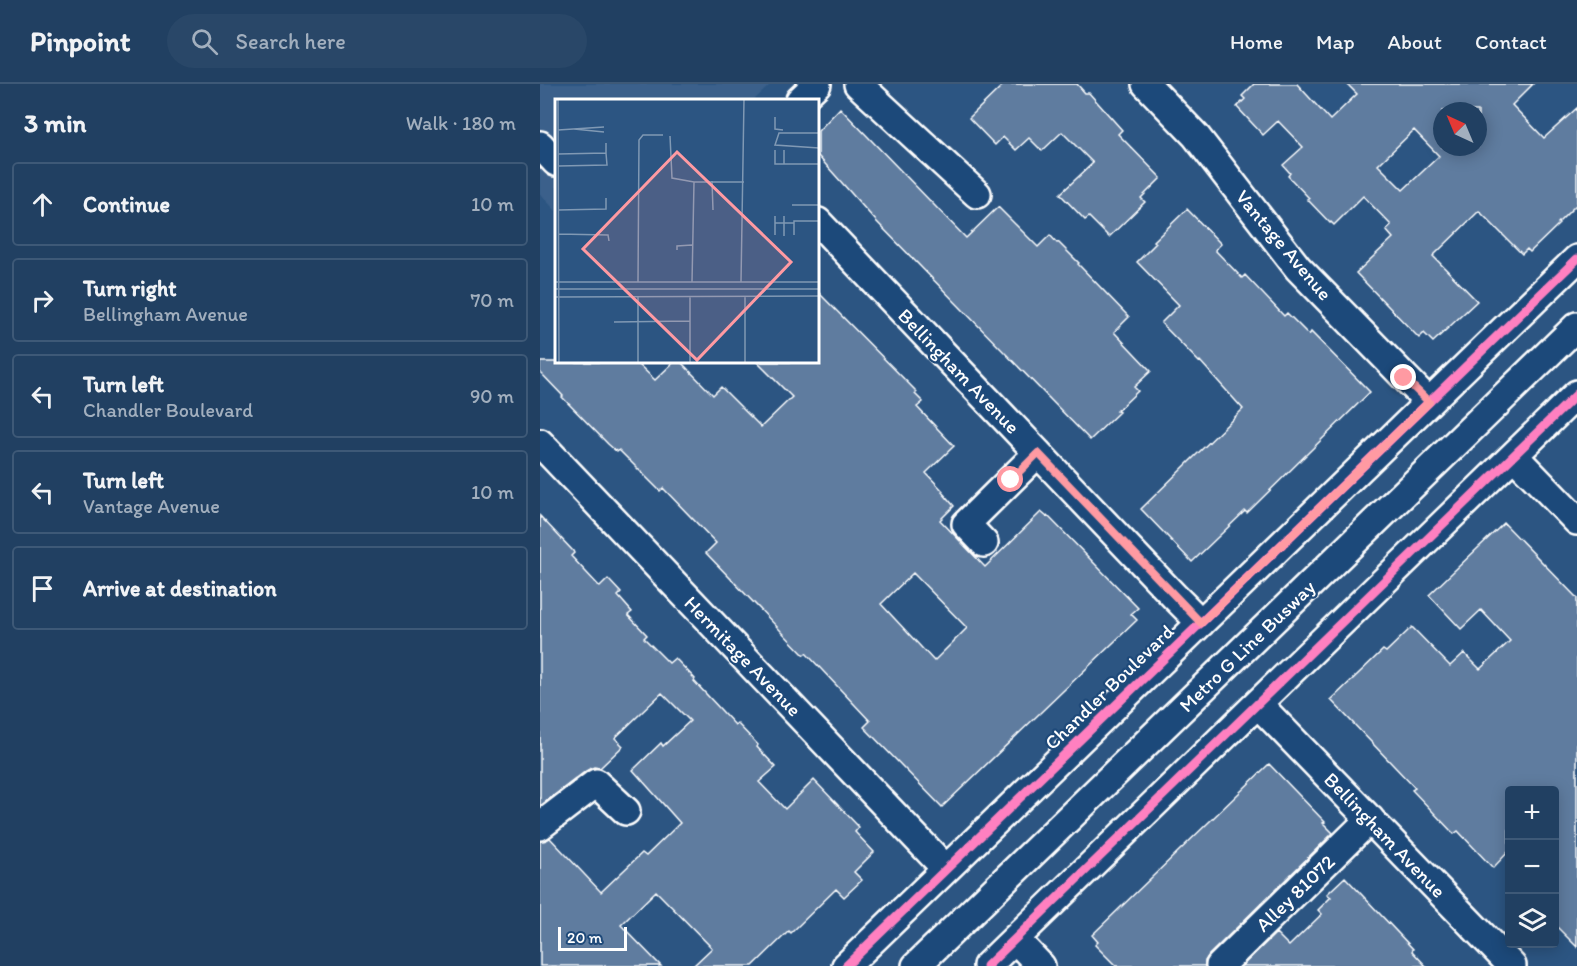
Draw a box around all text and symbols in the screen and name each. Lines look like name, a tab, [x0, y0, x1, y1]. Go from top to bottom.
search box	[167, 14, 587, 68]
text: Pinpoint	[30, 24, 131, 58]
icon: search	[188, 25, 221, 58]
text: Search here	[236, 28, 346, 55]
text: Home	[1230, 29, 1283, 54]
text: Map	[1316, 29, 1355, 54]
text: About	[1388, 29, 1442, 54]
text: Contact	[1475, 29, 1547, 54]
inset map	[555, 99, 819, 363]
north arrow	[1433, 102, 1487, 156]
text: 3 min	[24, 107, 86, 139]
text: Walk · 180 m	[406, 111, 516, 135]
street label: Vantage Avenue	[1231, 185, 1337, 305]
icon: ahead	[26, 188, 59, 221]
text: Continue	[83, 191, 170, 218]
text: 10 m	[471, 192, 514, 216]
text: Turn right	[83, 275, 177, 302]
icon: right	[26, 284, 59, 317]
text: 70 m	[470, 288, 514, 312]
text: Bellingham Avenue	[83, 302, 248, 326]
street label: Bellingham Avenue	[893, 303, 1025, 439]
route end	[1390, 364, 1416, 390]
text: Turn left	[83, 371, 164, 398]
icon: left	[26, 380, 59, 413]
text: 90 m	[470, 384, 514, 408]
text: Chandler Boulevard	[83, 398, 253, 422]
route start	[997, 466, 1023, 492]
text: Turn left	[83, 467, 164, 494]
icon: left	[26, 476, 59, 509]
text: 10 m	[471, 480, 514, 504]
text: Vantage Avenue	[83, 494, 220, 518]
icon: arrive	[26, 572, 59, 605]
street label: Metro G Line Busway	[1174, 574, 1320, 717]
text: Arrive at destination	[83, 575, 277, 602]
street label: Hermitage Avenue	[679, 591, 807, 721]
street label: Chandler Boulevard	[1039, 619, 1179, 755]
street label: Bellingham Avenue	[1319, 767, 1451, 903]
map controls	[1505, 786, 1559, 948]
button: +	[1505, 786, 1559, 840]
button: −	[1505, 840, 1559, 894]
street label: Alley 81072	[1250, 849, 1340, 937]
button: layers	[1505, 894, 1559, 948]
scale bar	[558, 924, 627, 952]
text: 20 m	[567, 928, 602, 947]

